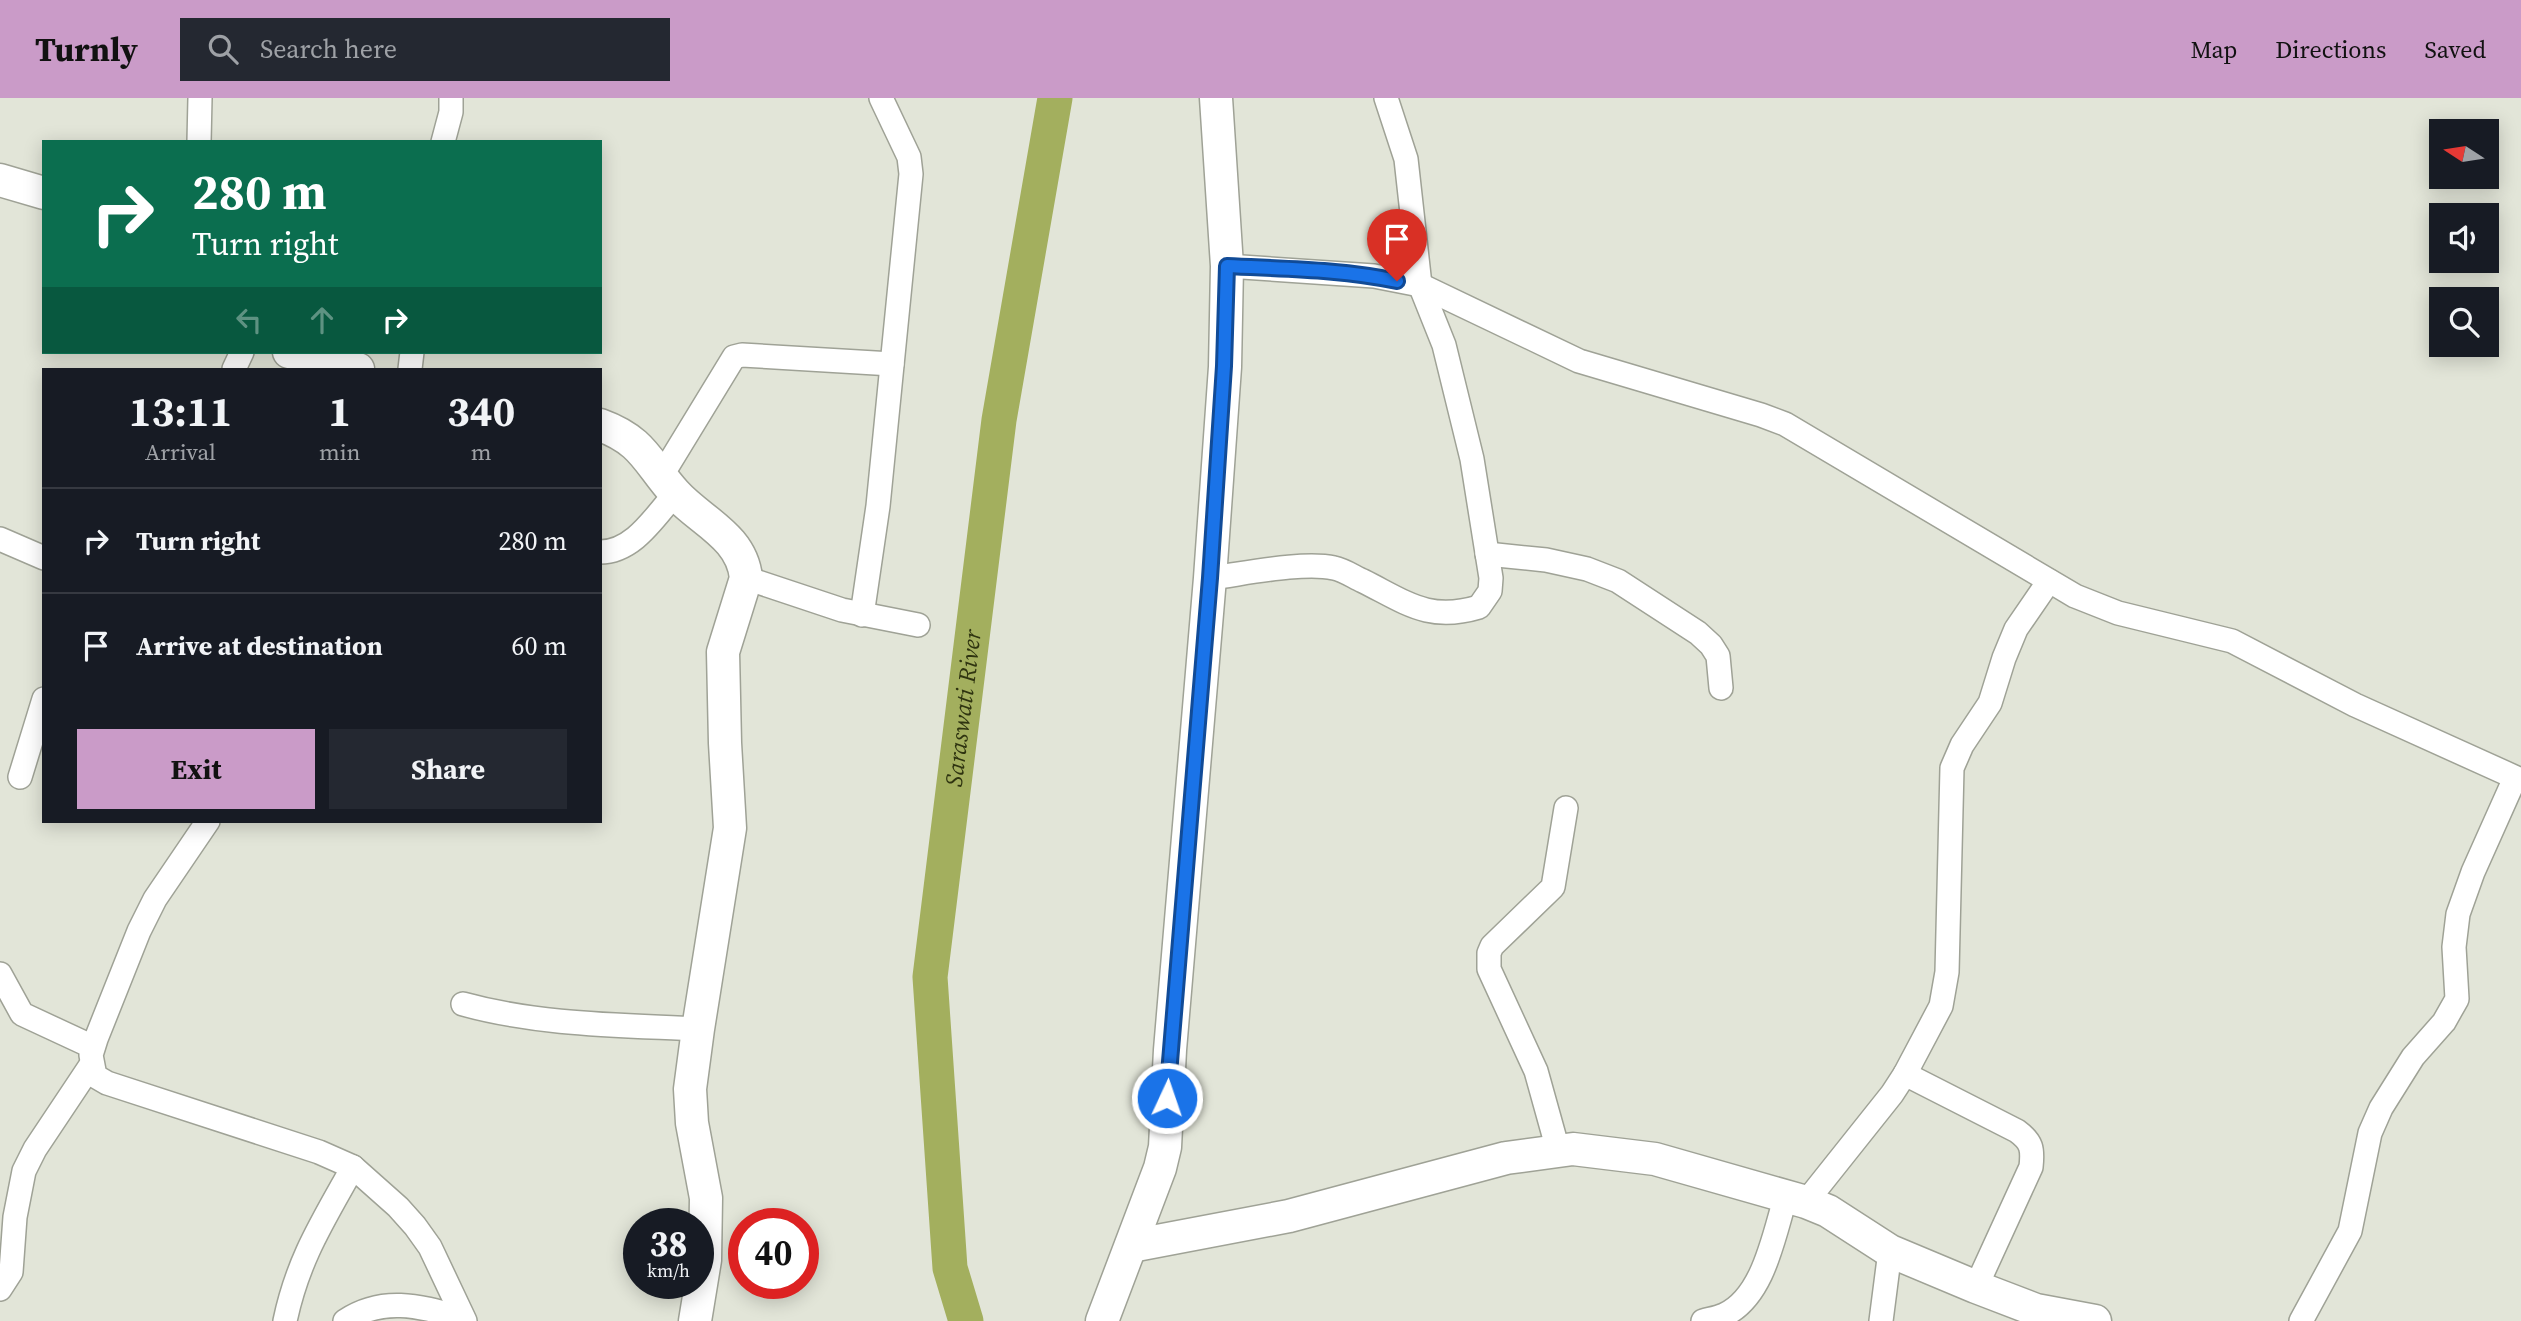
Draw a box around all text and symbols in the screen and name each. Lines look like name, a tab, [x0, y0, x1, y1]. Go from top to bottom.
search box	[180, 18, 670, 81]
text: Turnly	[35, 27, 138, 72]
icon: search	[204, 30, 242, 68]
text: Search here	[260, 31, 397, 67]
text: Map	[2190, 33, 2237, 66]
text: Directions	[2275, 33, 2386, 66]
text: Saved	[2424, 33, 2486, 66]
north arrow	[2429, 119, 2499, 189]
map controls	[2429, 119, 2499, 357]
text: 280 m	[192, 158, 327, 225]
icon: right	[77, 168, 168, 259]
button: sound	[2429, 203, 2499, 273]
pin	[1367, 209, 1427, 281]
icon: arrive	[1378, 220, 1416, 258]
text: Turn right	[192, 222, 338, 266]
button: search	[2429, 287, 2499, 357]
icon: left	[230, 301, 268, 339]
icon: ahead	[303, 301, 341, 339]
icon: right	[376, 301, 414, 339]
text: 13:11	[129, 382, 232, 440]
text: 1	[328, 382, 351, 440]
text: 340	[447, 382, 515, 440]
text: Arrival	[145, 436, 216, 468]
text: min	[319, 436, 360, 468]
text: m	[471, 436, 492, 468]
icon: right	[77, 522, 115, 560]
text: Turn right	[136, 523, 260, 559]
text: 280 m	[499, 523, 567, 559]
water label: Saraswati River	[937, 626, 989, 788]
icon: arrive	[77, 627, 115, 665]
text: Arrive at destination	[136, 628, 383, 664]
text: 60 m	[512, 628, 567, 664]
button: Exit	[77, 729, 315, 809]
button: Share	[329, 729, 567, 809]
position arrow	[1130, 1061, 1204, 1135]
speed limit sign: 40	[728, 1208, 819, 1299]
text: 38	[650, 1220, 687, 1268]
text: km/h	[647, 1258, 690, 1283]

